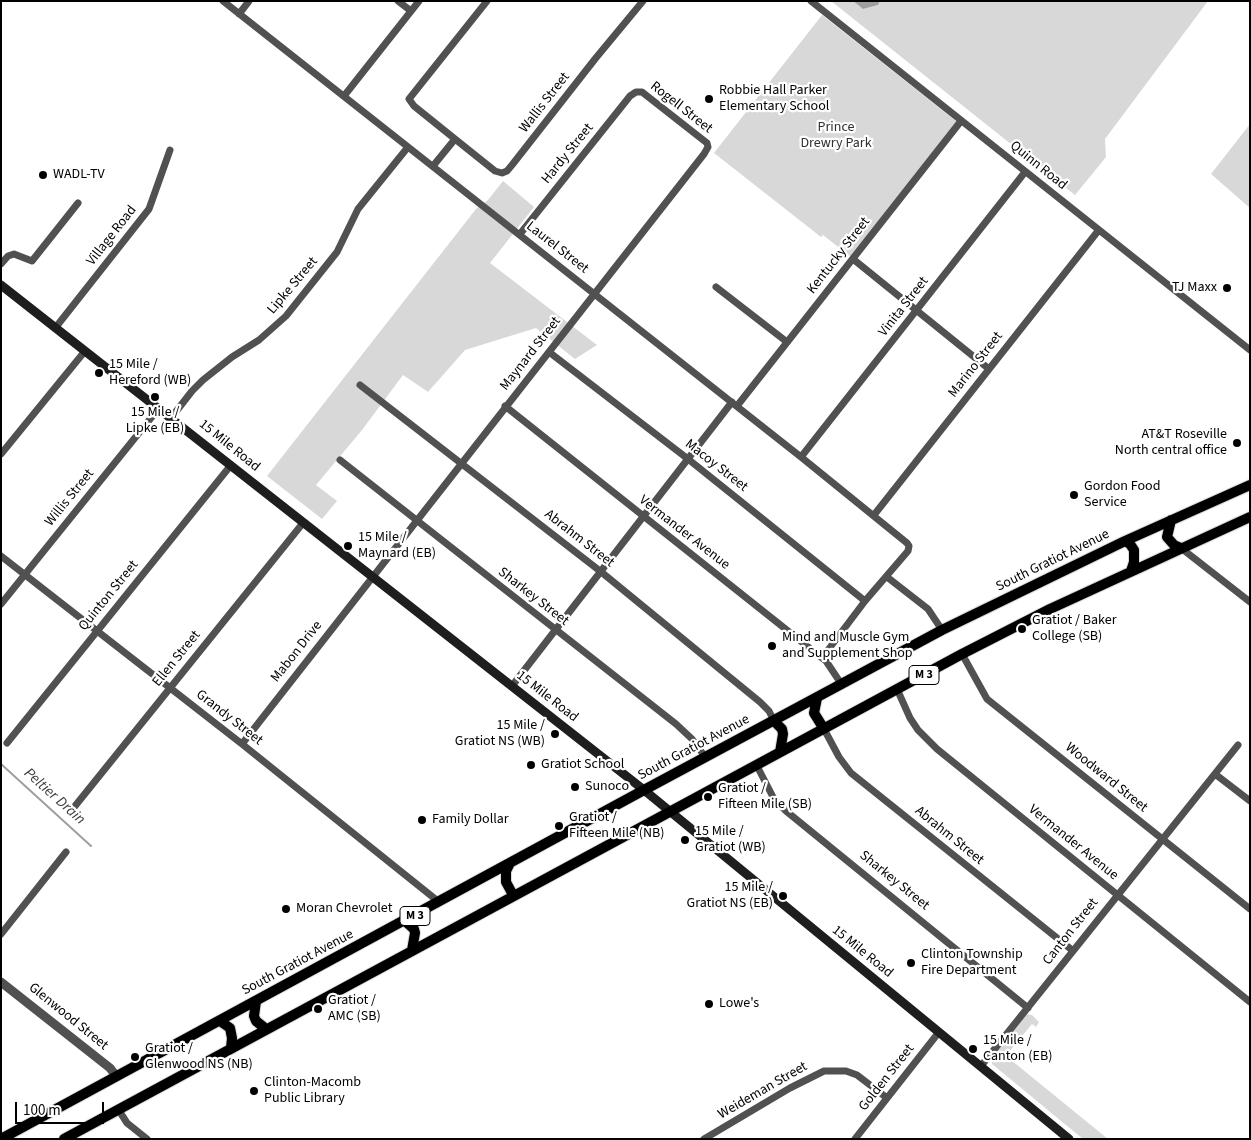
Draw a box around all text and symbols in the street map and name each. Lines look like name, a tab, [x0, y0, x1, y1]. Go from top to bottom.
street label: Wallis Street	[516, 69, 574, 137]
street label: Rogell Street	[647, 79, 715, 137]
place label: Robbie Hall Parker Elementary School	[719, 83, 829, 115]
marker: Robbie Hall Parker Elementary School	[703, 93, 715, 105]
street label: Hardy Street	[538, 120, 598, 188]
park label: Prince Drewry Park	[800, 120, 872, 152]
street label: Quinn Road	[1006, 138, 1070, 194]
place label: WADL-TV	[53, 167, 105, 183]
marker: WADL-TV	[37, 169, 49, 181]
street label: Village Road	[83, 203, 141, 269]
street label: Kentucky Street	[804, 214, 874, 298]
street label: Laurel Street	[522, 218, 592, 278]
street label: Lipke Street	[264, 254, 322, 318]
street label: Vinita Street	[875, 274, 933, 340]
place label: TJ Maxx	[1172, 280, 1217, 296]
marker: TJ Maxx	[1221, 282, 1233, 294]
street label: Maynard Street	[497, 314, 565, 394]
street label: Marino Street	[945, 329, 1007, 401]
place label: 15 Mile / Hereford (WB)	[109, 357, 191, 390]
marker: 15 Mile / Hereford (WB)	[93, 367, 105, 379]
marker: 15 Mile / Lipke (EB)	[149, 391, 161, 403]
place label: 15 Mile / Lipke (EB)	[126, 405, 184, 438]
street label: 15 Mile Road	[195, 416, 263, 476]
place label: AT&T Roseville North central office	[1115, 427, 1227, 460]
street label: Macoy Street	[681, 436, 751, 496]
marker: AT&T Roseville North central office	[1231, 437, 1243, 449]
street label: Willis Street	[42, 466, 98, 530]
place label: Gordon Food Service	[1084, 479, 1160, 512]
marker: Gordon Food Service	[1068, 489, 1080, 501]
street label: Vermander Avenue	[635, 492, 733, 574]
street label: Abrahm Street	[541, 507, 617, 571]
street label: South Gratiot Avenue	[994, 526, 1112, 596]
place label: 15 Mile / Maynard (EB)	[358, 530, 436, 562]
marker: 15 Mile / Maynard (EB)	[342, 540, 354, 552]
street label: Quinton Street	[76, 557, 142, 635]
street label: Sharkey Street	[494, 564, 572, 630]
place label: Gratiot / Baker College (SB)	[1032, 613, 1117, 646]
street label: Mabon Drive	[268, 618, 326, 686]
marker: Gratiot / Baker College (SB)	[1016, 623, 1028, 635]
street label: Ellen Street	[149, 628, 205, 690]
place label: Mind and Muscle Gym and Supplement Shop	[782, 630, 913, 662]
marker: Mind and Muscle Gym and Supplement Shop	[766, 640, 778, 652]
road number: M 3	[909, 666, 939, 684]
street label: 15 Mile Road	[513, 668, 581, 726]
street label: Grandy Street	[192, 687, 266, 749]
street label: South Gratiot Avenue	[635, 711, 753, 785]
place label: 15 Mile / Gratiot NS (WB)	[455, 718, 545, 750]
marker: 15 Mile / Gratiot NS (WB)	[549, 728, 561, 740]
street label: Woodward Street	[1061, 740, 1151, 816]
place label: Gratiot School	[541, 757, 624, 773]
marker: Gratiot School	[525, 759, 537, 771]
water label: Peltier Drain	[20, 765, 88, 829]
place label: Sunoco	[585, 779, 629, 795]
marker: Sunoco	[569, 781, 581, 793]
place label: Gratiot / Fifteen Mile (SB)	[718, 781, 812, 814]
marker: Gratiot / Fifteen Mile (SB)	[702, 791, 714, 803]
street label: Vermander Avenue	[1025, 802, 1121, 884]
street label: Abrahm Street	[911, 803, 987, 869]
place label: Gratiot / Fifteen Mile (NB)	[569, 810, 665, 842]
place label: Family Dollar	[432, 812, 509, 828]
marker: Family Dollar	[416, 814, 428, 826]
marker: Gratiot / Fifteen Mile (NB)	[553, 820, 565, 832]
place label: 15 Mile / Gratiot (WB)	[695, 824, 766, 856]
marker: 15 Mile / Gratiot (WB)	[679, 834, 691, 846]
street label: Sharkey Street	[856, 848, 932, 914]
place label: 15 Mile / Gratiot NS (EB)	[686, 880, 773, 912]
marker: 15 Mile / Gratiot NS (EB)	[777, 890, 789, 902]
street label: Canton Street	[1040, 895, 1102, 969]
place label: Moran Chevrolet	[296, 901, 392, 917]
marker: Moran Chevrolet	[280, 903, 292, 915]
road number: M 3	[400, 906, 430, 926]
street label: 15 Mile Road	[828, 922, 896, 982]
street label: South Gratiot Avenue	[239, 926, 357, 1000]
place label: Clinton Township Fire Department	[921, 947, 1023, 980]
marker: Clinton Township Fire Department	[905, 957, 917, 969]
street label: Glenwood Street	[25, 980, 111, 1054]
place label: Gratiot / AMC (SB)	[328, 993, 381, 1026]
place label: Lowe's	[719, 996, 759, 1012]
marker: Lowe's	[703, 998, 715, 1010]
marker: Gratiot / AMC (SB)	[312, 1003, 324, 1015]
place label: 15 Mile / Canton (EB)	[983, 1033, 1052, 1066]
place label: Gratiot / Glenwood NS (NB)	[145, 1041, 253, 1074]
street label: Golden Street	[856, 1041, 918, 1115]
marker: 15 Mile / Canton (EB)	[967, 1043, 979, 1055]
marker: Gratiot / Glenwood NS (NB)	[129, 1051, 141, 1063]
street label: Weideman Street	[715, 1059, 811, 1123]
place label: Clinton-Macomb Public Library	[264, 1075, 361, 1108]
marker: Clinton-Macomb Public Library	[248, 1085, 260, 1097]
scale bar	[18, 1092, 106, 1124]
text: 100 m	[23, 1100, 61, 1121]

